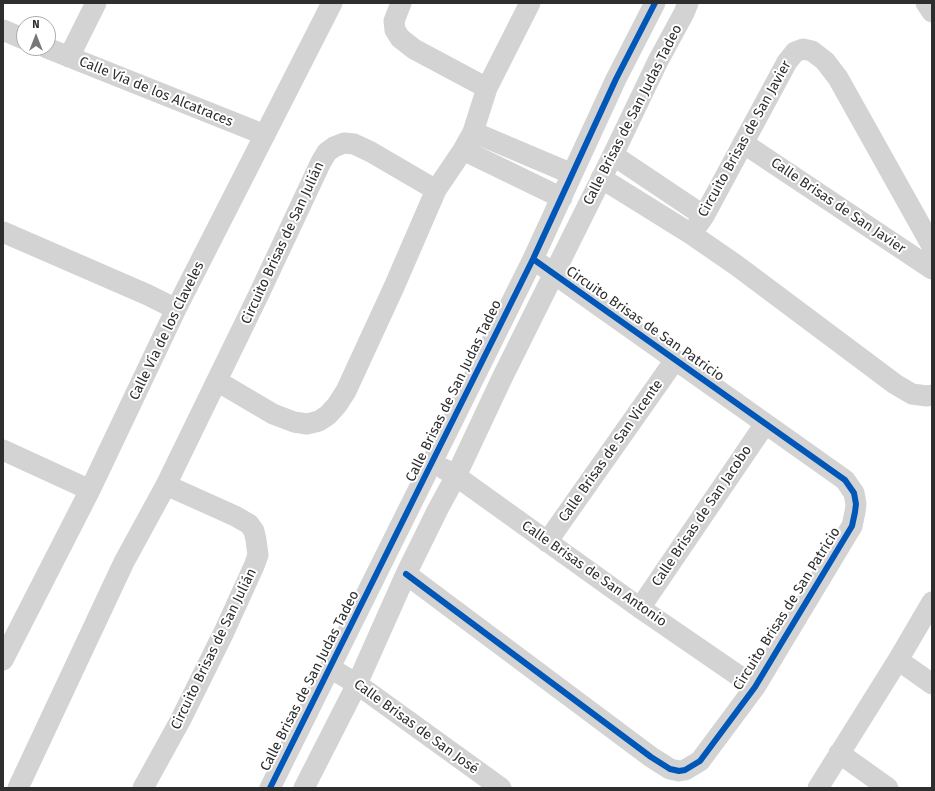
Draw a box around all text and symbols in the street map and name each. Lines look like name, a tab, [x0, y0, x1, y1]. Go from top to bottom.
north arrow	[16, 16, 56, 56]
text: N	[32, 18, 40, 31]
street label: Calle Brisas de San Judas Tadeo	[580, 22, 686, 208]
street label: Calle Vía de los Alcatraces	[77, 53, 235, 131]
street label: Circuito Brisas de San Javier	[695, 58, 795, 220]
street label: Calle Brisas de San Javier	[767, 155, 909, 257]
street label: Circuito Brisas de San Julián	[238, 159, 328, 327]
street label: Calle Vía de los Claveles	[126, 259, 208, 403]
street label: Circuito Brisas de San Patricio	[563, 263, 727, 385]
street label: Calle Brisas de San Judas Tadeo	[403, 297, 505, 485]
street label: Calle Brisas de San Vicente	[555, 377, 667, 525]
street label: Calle Brisas de San Jacobo	[648, 442, 756, 590]
street label: Calle Brisas de San Antonio	[518, 517, 670, 631]
street label: Circuito Brisas de San Patricio	[730, 524, 844, 694]
street label: Circuito Brisas de San Julián	[168, 566, 260, 732]
street label: Calle Brisas de San Judas Tadeo	[257, 588, 363, 774]
street label: Calle Brisas de San José	[350, 676, 482, 778]

